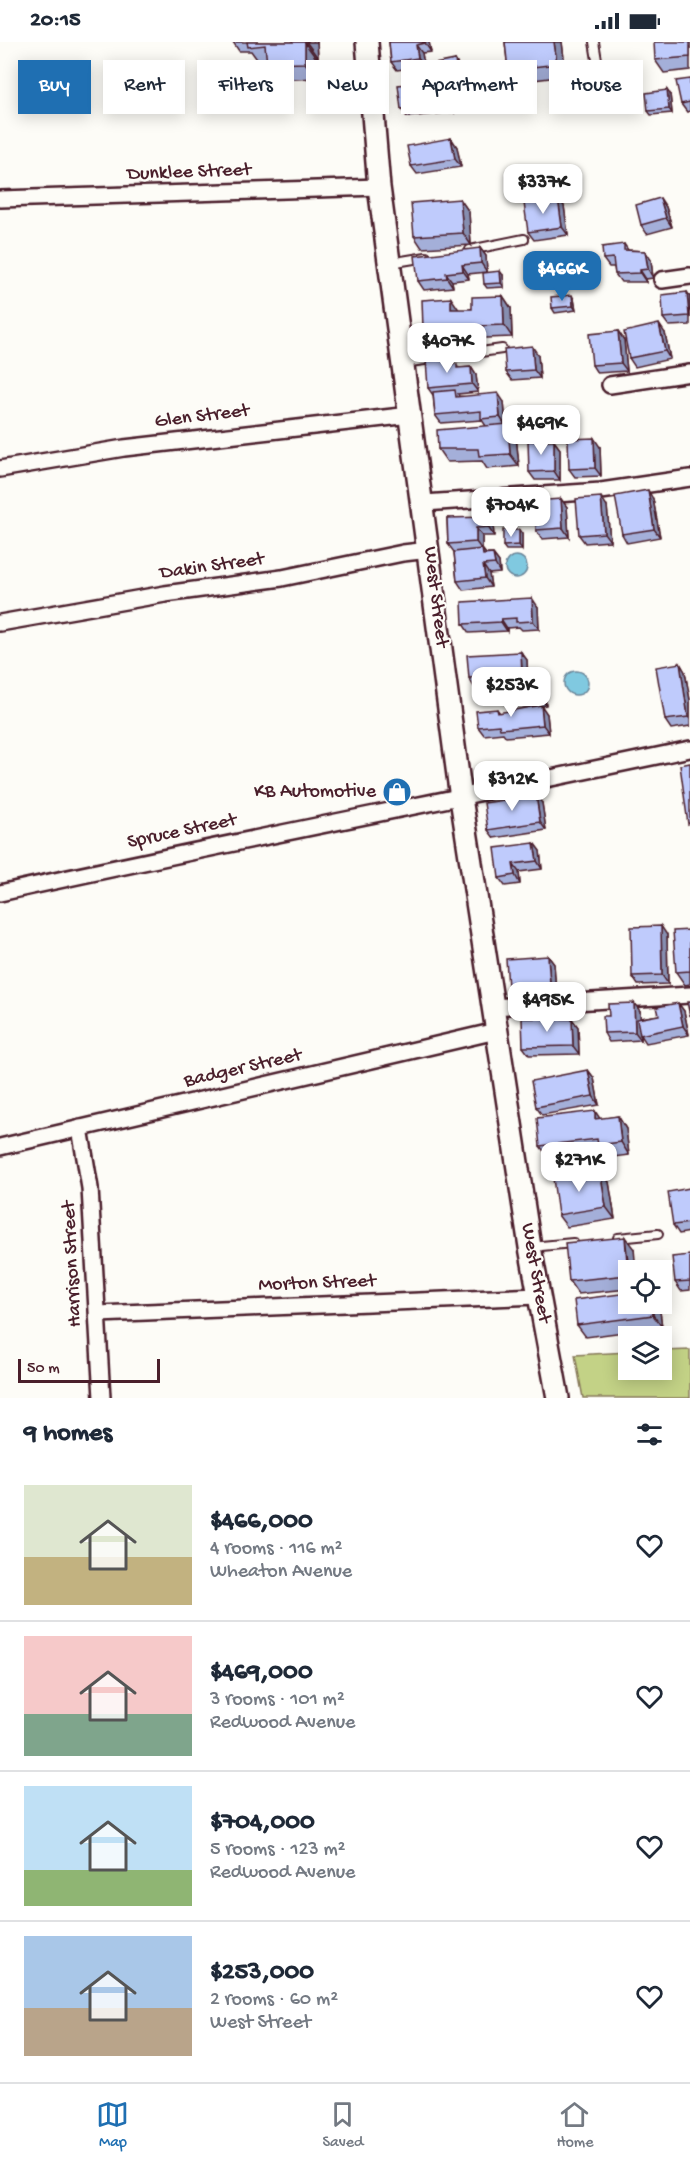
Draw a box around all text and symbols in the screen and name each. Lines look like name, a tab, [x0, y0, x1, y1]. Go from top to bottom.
text: 20:15	[30, 8, 81, 34]
chip: Buy	[18, 60, 91, 114]
chip: Rent	[103, 60, 185, 114]
chip: Filters	[197, 60, 294, 114]
chip: New	[306, 60, 389, 114]
chip: Apartment	[401, 60, 537, 114]
chip: House	[549, 60, 643, 114]
street label: Dunklee Street	[125, 159, 253, 187]
pin: $337K	[501, 164, 585, 215]
text: $337K	[517, 172, 569, 195]
pin: $466K	[520, 251, 604, 302]
text: $466K	[537, 259, 587, 282]
pin: $407K	[405, 323, 489, 374]
text: $407K	[421, 331, 473, 354]
street label: Glen Street	[153, 400, 252, 434]
pin: $469K	[499, 405, 583, 456]
text: $469K	[516, 413, 566, 436]
pin: $704K	[469, 487, 553, 538]
text: $704K	[485, 495, 537, 518]
street label: West Street	[417, 546, 453, 650]
street label: Dakin Street	[156, 548, 267, 586]
pin: $253K	[469, 667, 553, 718]
text: $253K	[486, 675, 536, 698]
pin: $312K	[470, 761, 554, 812]
text: $312K	[488, 769, 536, 792]
shop icon: KB Automotive	[381, 776, 413, 808]
place label: KB Automotive	[254, 781, 377, 804]
street label: Spruce Street	[125, 809, 240, 855]
pin: $495K	[505, 982, 589, 1033]
text: $495K	[522, 990, 572, 1013]
street label: Badger Street	[181, 1044, 306, 1094]
pin: $271K	[537, 1142, 621, 1193]
text: $271K	[555, 1150, 603, 1173]
street label: Harrison Street	[58, 1198, 88, 1328]
street label: West Street	[515, 1221, 555, 1326]
map controls	[618, 1260, 672, 1380]
button: locate	[618, 1260, 672, 1314]
street label: Morton Street	[258, 1270, 378, 1298]
button: layers	[618, 1326, 672, 1380]
scale bar	[18, 1356, 160, 1384]
text: 50 m	[27, 1360, 60, 1379]
icon: filters	[633, 1418, 666, 1451]
text: 9 homes	[24, 1419, 112, 1450]
text: $466,000	[210, 1507, 313, 1538]
icon: home	[72, 1509, 144, 1581]
icon: heart	[633, 1529, 666, 1562]
text: 4 rooms · 116 m²	[210, 1538, 343, 1561]
text: Wheaton Avenue	[210, 1561, 352, 1584]
text: $469,000	[210, 1658, 313, 1689]
icon: home	[72, 1660, 144, 1732]
icon: heart	[633, 1680, 666, 1713]
text: 3 rooms · 101 m²	[210, 1689, 345, 1712]
text: Redwood Avenue	[210, 1712, 355, 1735]
text: $704,000	[210, 1808, 315, 1839]
icon: home	[72, 1810, 144, 1882]
icon: heart	[633, 1830, 666, 1863]
text: 5 rooms · 123 m²	[210, 1839, 346, 1862]
text: Redwood Avenue	[210, 1862, 355, 1885]
text: $253,000	[210, 1958, 314, 1989]
icon: home	[72, 1960, 144, 2032]
icon: heart	[633, 1980, 666, 2013]
text: 2 rooms · 60 m²	[210, 1989, 338, 2012]
text: West Street	[210, 2012, 311, 2035]
tab: Map	[96, 2098, 129, 2153]
tab: Saved	[322, 2098, 363, 2153]
tab: Home	[556, 2098, 593, 2153]

